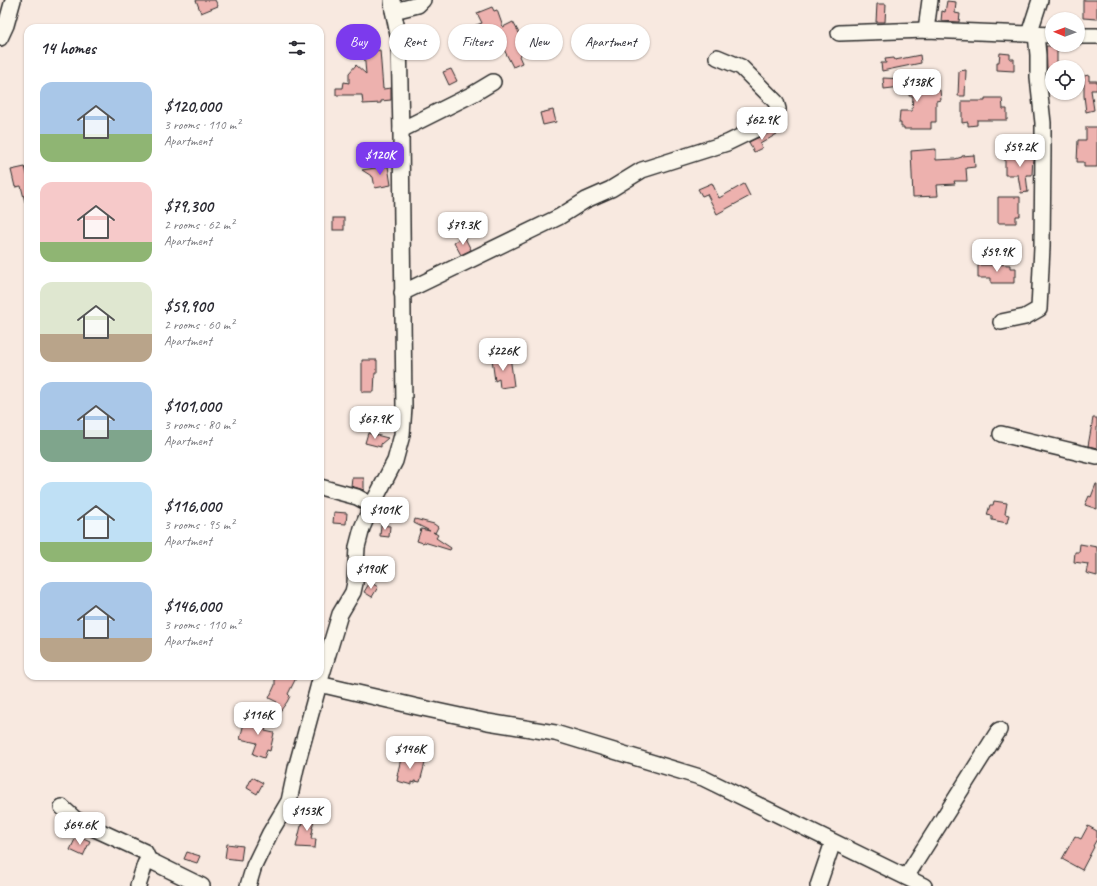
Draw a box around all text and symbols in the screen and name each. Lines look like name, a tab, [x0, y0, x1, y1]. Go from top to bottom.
north arrow	[1045, 12, 1085, 52]
map controls	[1045, 12, 1085, 100]
chip: Buy	[336, 24, 381, 60]
chip: Rent	[389, 24, 440, 60]
chip: Filters	[448, 24, 507, 60]
chip: New	[515, 24, 563, 60]
chip: Apartment	[571, 24, 650, 60]
icon: filters	[286, 37, 308, 59]
text: 14 homes	[40, 38, 96, 59]
button: locate	[1045, 60, 1085, 100]
pin: $138K	[889, 69, 945, 103]
text: $138K	[902, 74, 932, 90]
text: $120,000	[164, 96, 221, 117]
icon: home	[72, 98, 120, 146]
pin: $62.9K	[729, 107, 795, 141]
text: $62.9K	[746, 112, 778, 128]
text: 3 rooms · 110 m²	[164, 117, 240, 133]
text: Apartment	[164, 133, 212, 149]
pin: $59.2K	[987, 134, 1053, 168]
text: $59.2K	[1004, 139, 1036, 155]
pin: $120K	[352, 142, 408, 176]
text: $120K	[365, 147, 395, 163]
text: $79,300	[164, 196, 213, 217]
icon: home	[72, 198, 120, 246]
pin: $79.3K	[430, 212, 496, 246]
text: 2 rooms · 62 m²	[164, 217, 234, 233]
text: $79.3K	[447, 217, 479, 233]
text: Apartment	[164, 233, 212, 249]
pin: $59.9K	[964, 239, 1030, 273]
text: $59.9K	[981, 244, 1013, 260]
text: $59,900	[164, 296, 213, 317]
icon: home	[72, 298, 120, 346]
text: 2 rooms · 60 m²	[164, 317, 234, 333]
text: Apartment	[164, 333, 212, 349]
pin: $226K	[475, 338, 531, 372]
text: $226K	[488, 343, 518, 359]
text: $101,000	[164, 396, 221, 417]
icon: home	[72, 398, 120, 446]
pin: $67.9K	[342, 406, 408, 440]
text: $67.9K	[359, 411, 391, 427]
text: 3 rooms · 80 m²	[164, 417, 234, 433]
text: Apartment	[164, 433, 212, 449]
text: $116,000	[164, 496, 221, 517]
pin: $101K	[357, 497, 413, 531]
icon: home	[72, 498, 120, 546]
text: $101K	[370, 502, 400, 518]
text: 3 rooms · 95 m²	[164, 517, 234, 533]
text: Apartment	[164, 533, 212, 549]
pin: $190K	[343, 556, 399, 590]
text: $190K	[356, 561, 386, 577]
text: $146,000	[164, 596, 221, 617]
icon: home	[72, 598, 120, 646]
text: 3 rooms · 110 m²	[164, 617, 240, 633]
text: Apartment	[164, 633, 212, 649]
pin: $116K	[230, 702, 286, 736]
text: $116K	[243, 707, 273, 723]
pin: $146K	[382, 736, 438, 770]
text: $146K	[395, 741, 425, 757]
pin: $153K	[279, 798, 335, 832]
text: $153K	[292, 803, 322, 819]
pin: $64.6K	[47, 812, 113, 846]
text: $64.6K	[63, 817, 97, 833]

